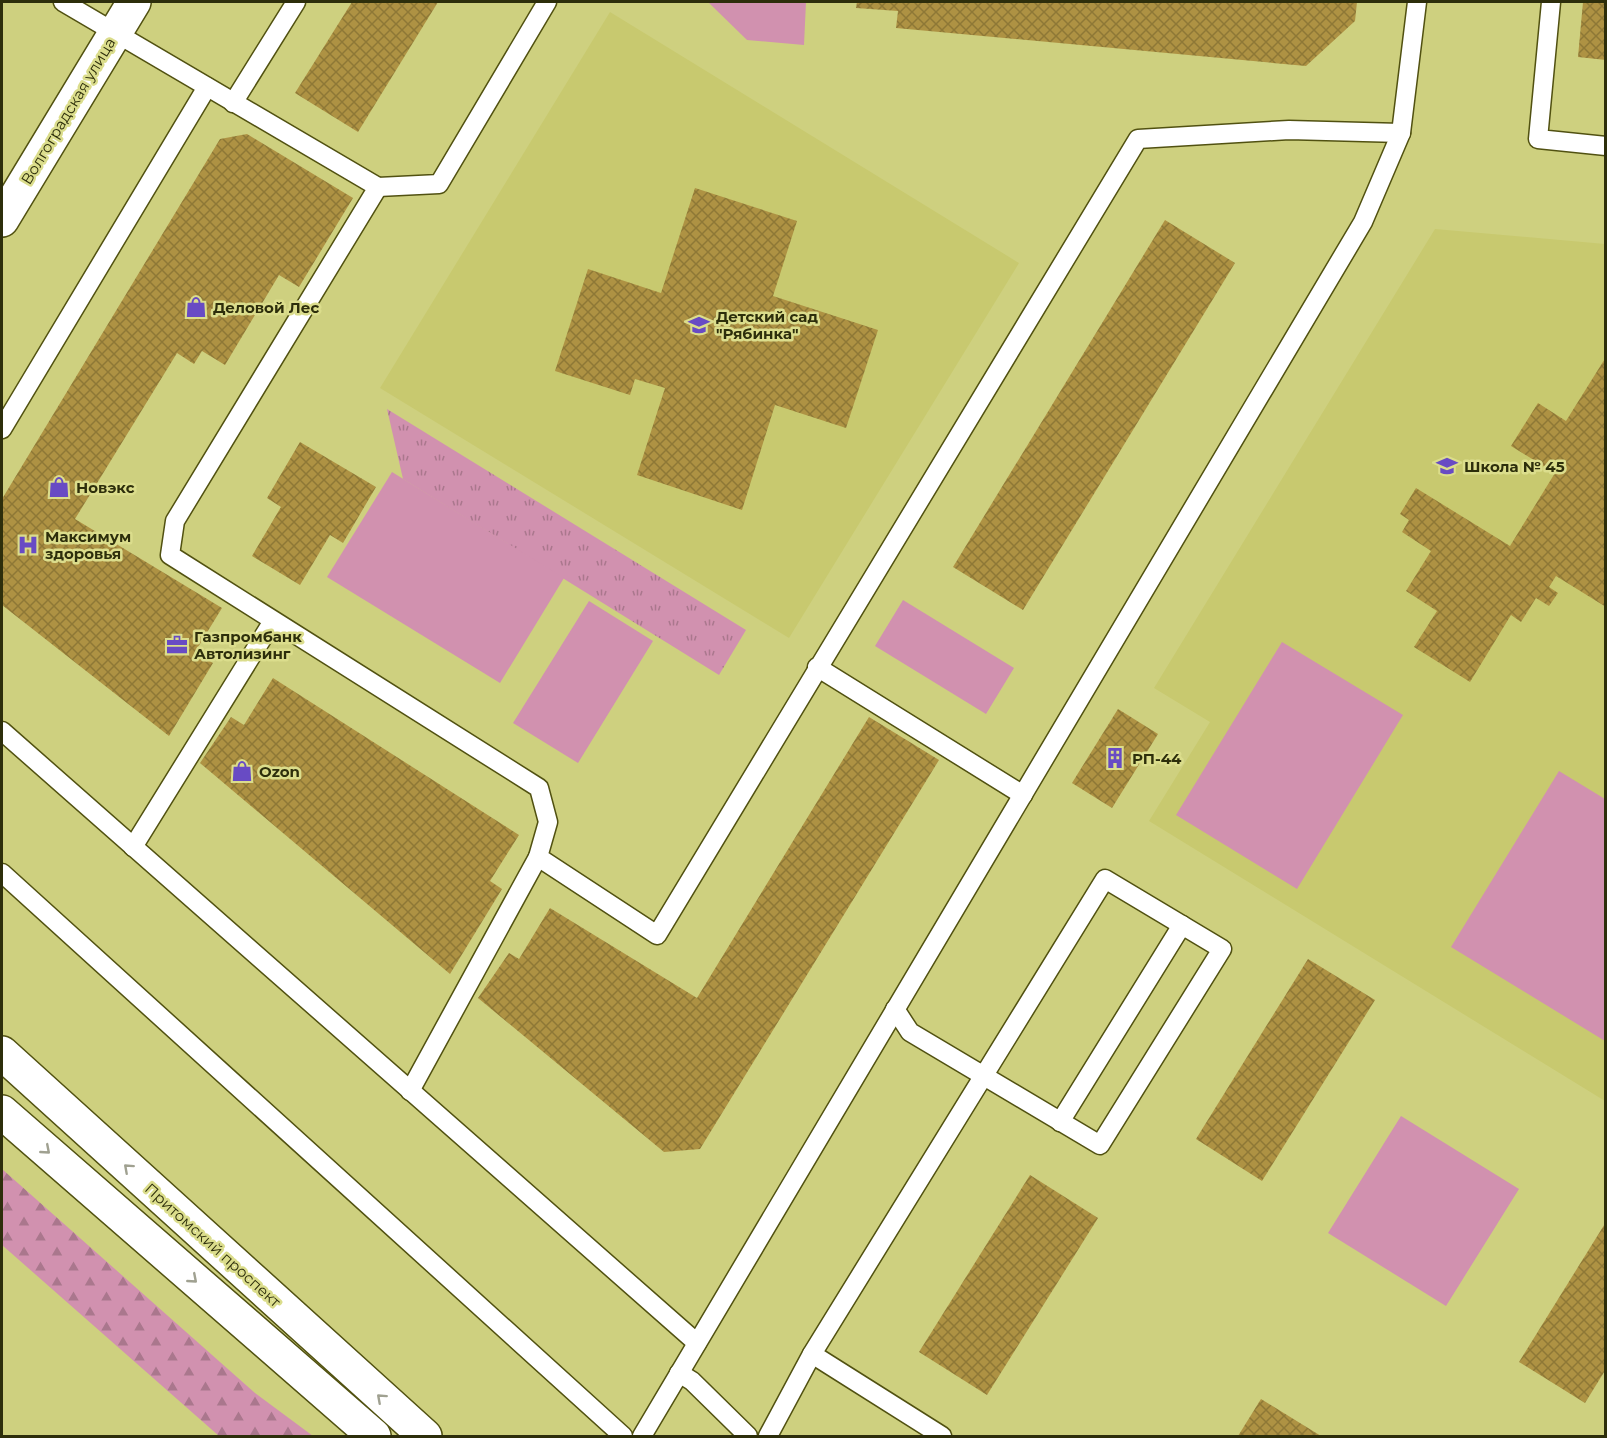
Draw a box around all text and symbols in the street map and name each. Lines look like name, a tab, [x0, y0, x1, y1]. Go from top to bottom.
street label: Волгоградская улица	[17, 34, 119, 188]
shop icon: Деловой Лес	[184, 295, 208, 319]
place label: Деловой Лес	[213, 298, 319, 317]
place label: Детский сад "Рябинка"	[716, 307, 818, 343]
school or university icon: Детский сад "Рябинка"	[687, 313, 711, 337]
school or university icon: Школа № 45	[1435, 454, 1459, 478]
place label: Школа № 45	[1464, 457, 1565, 476]
shop icon: Новэкс	[47, 475, 71, 499]
place label: Новэкс	[76, 478, 135, 497]
place label: Максимум здоровья	[45, 527, 131, 563]
hospital icon: Максимум здоровья	[16, 533, 40, 557]
place label: Газпромбанк Автолизинг	[194, 627, 302, 663]
office icon: Газпромбанк Автолизинг	[165, 633, 189, 657]
building icon: РП-44	[1103, 746, 1127, 770]
place label: РП-44	[1132, 749, 1182, 768]
shop icon: Ozon	[230, 759, 254, 783]
place label: Ozon	[259, 762, 300, 781]
one-way arrow	[39, 1143, 50, 1154]
one-way arrow	[124, 1164, 135, 1175]
street label: Притомский проспект	[141, 1179, 286, 1312]
one-way arrow	[186, 1272, 196, 1283]
one-way arrow	[377, 1394, 388, 1405]

